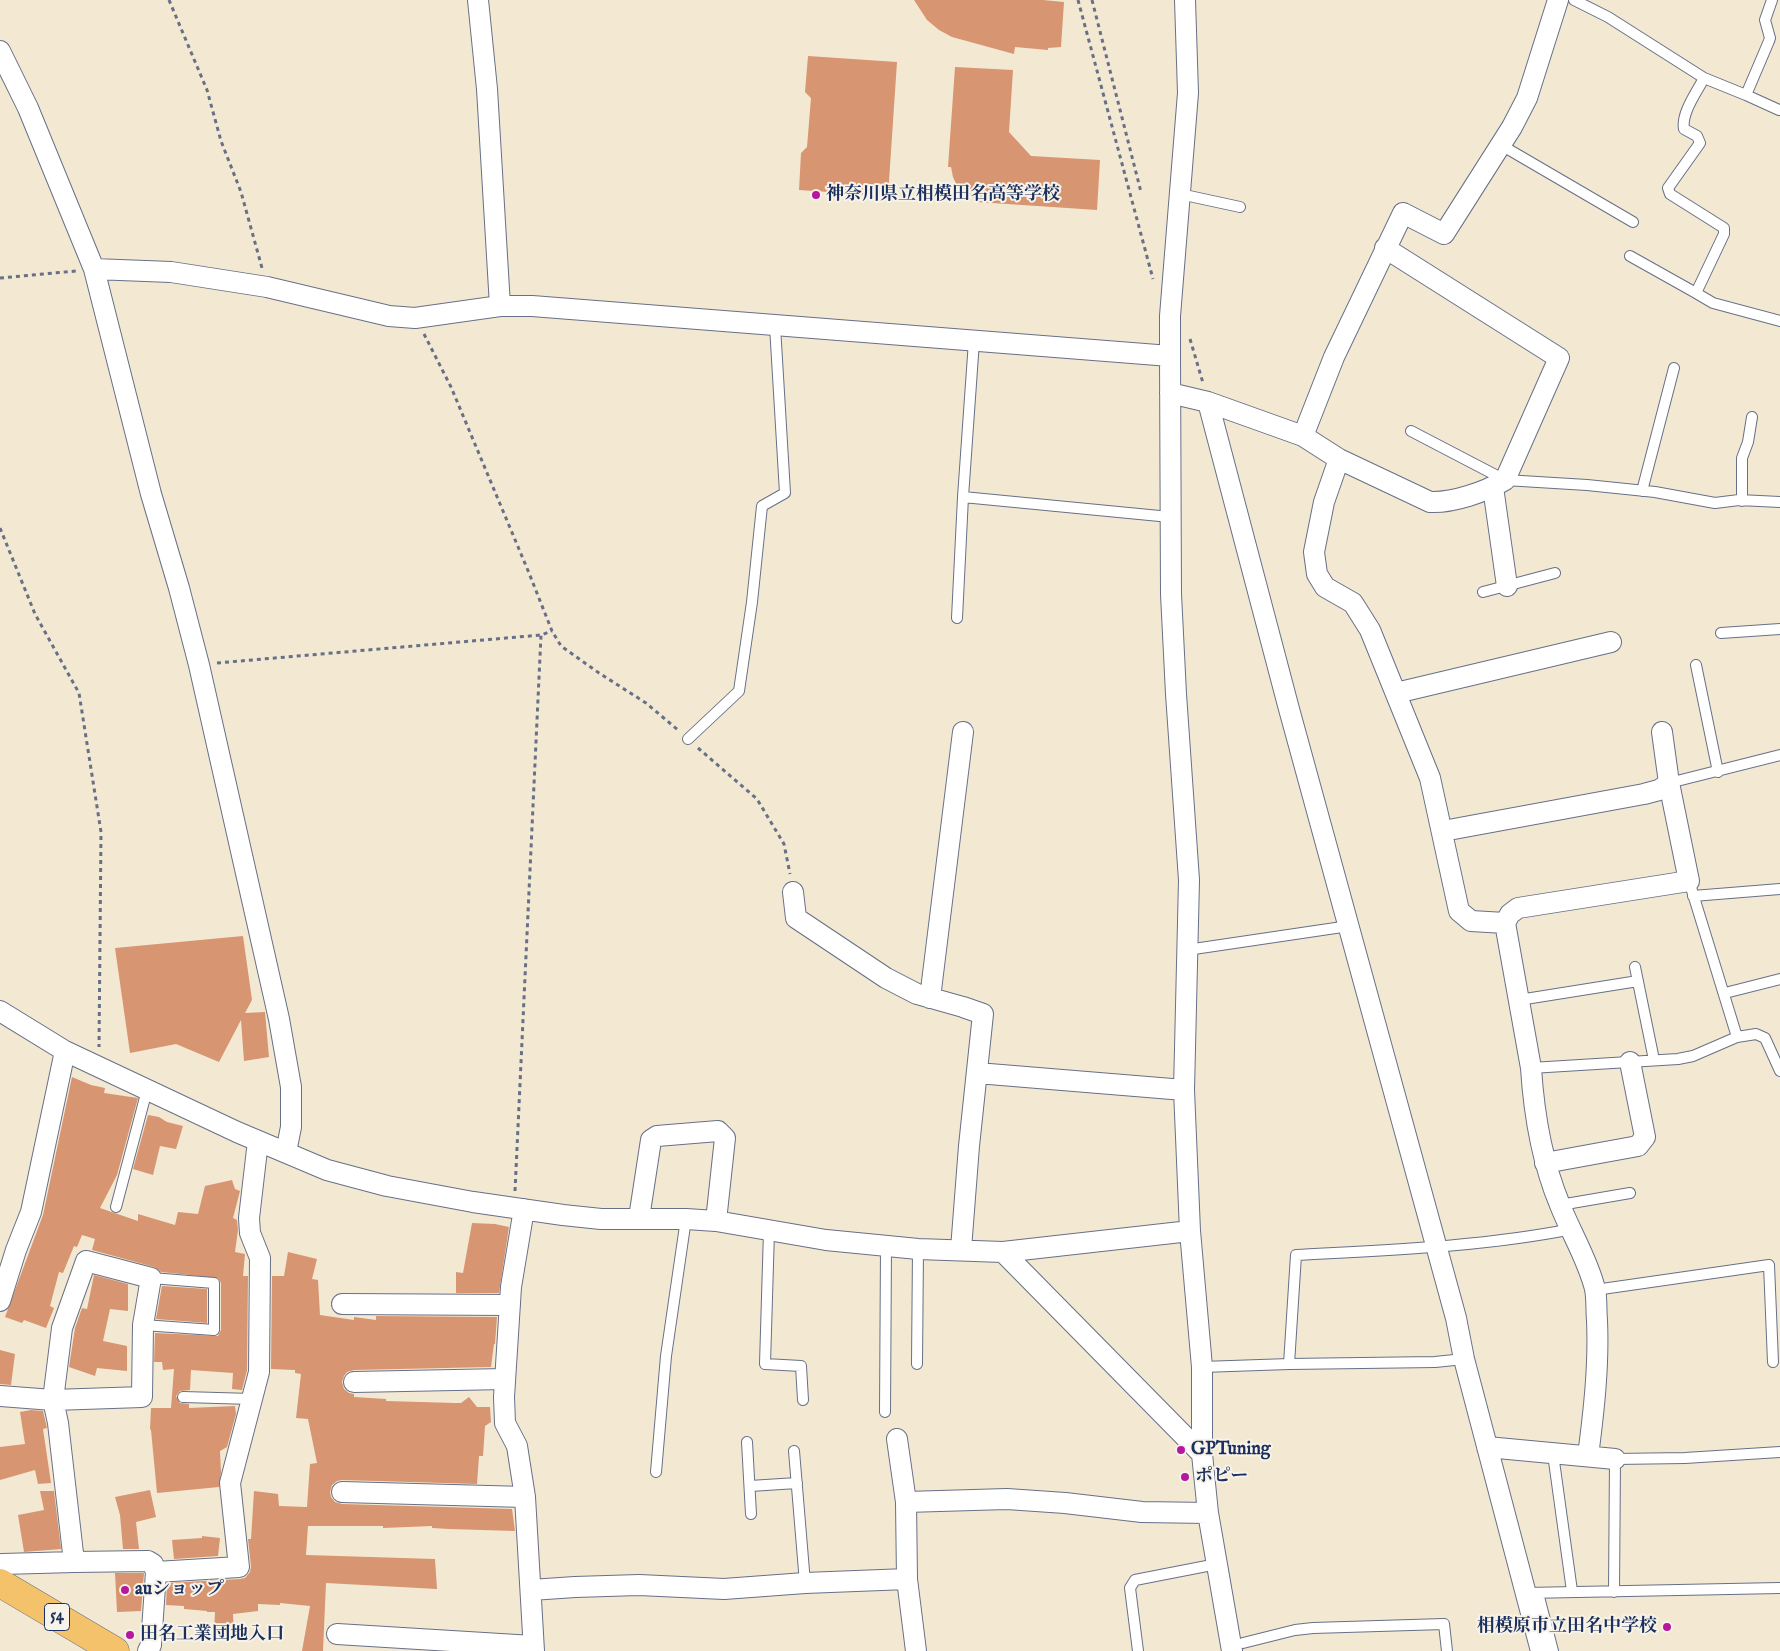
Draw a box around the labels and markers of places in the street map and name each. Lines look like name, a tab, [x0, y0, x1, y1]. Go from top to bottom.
place label: 神奈川県立相模田名高等学校	[826, 184, 1060, 206]
marker: 神奈川県立相模田名高等学校	[810, 189, 822, 201]
place label: GPTuning	[1191, 1439, 1271, 1461]
marker: GPTuning	[1175, 1444, 1187, 1456]
place label: ポピー	[1195, 1466, 1248, 1488]
marker: ポピー	[1179, 1471, 1191, 1483]
place label: auショップ	[135, 1579, 224, 1601]
marker: auショップ	[119, 1584, 131, 1596]
place label: 相模原市立田名中学校	[1477, 1616, 1657, 1638]
marker: 相模原市立田名中学校	[1661, 1621, 1673, 1633]
place label: 田名工業団地入口	[140, 1624, 284, 1646]
marker: 田名工業団地入口	[124, 1629, 136, 1641]

